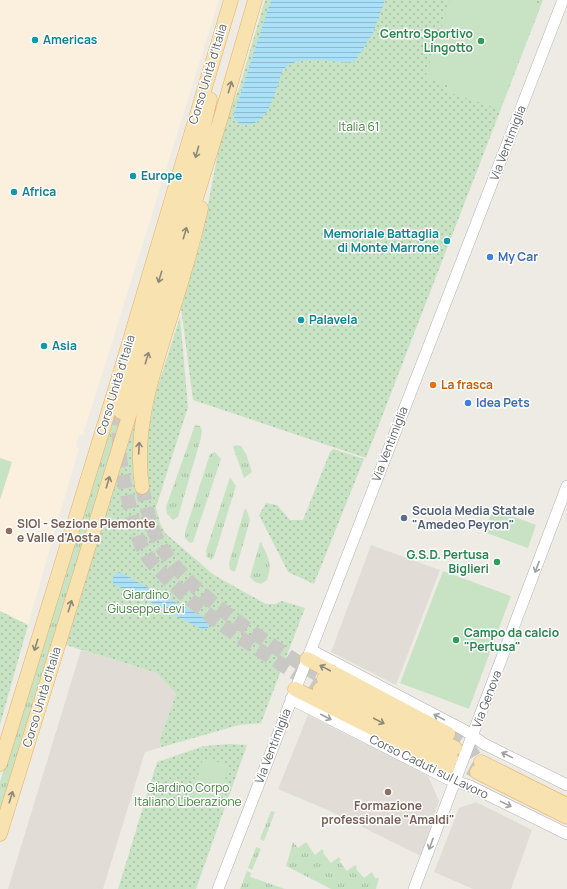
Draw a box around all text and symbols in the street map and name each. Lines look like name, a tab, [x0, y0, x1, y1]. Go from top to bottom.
street label: Corso Unità d'Italia	[184, 22, 231, 126]
place label: Centro Sportivo Lingotto	[380, 25, 473, 56]
place label: Americas	[43, 31, 98, 48]
marker: Americas	[30, 35, 40, 45]
marker: Centro Sportivo Lingotto	[476, 36, 486, 46]
one-way arrow	[227, 80, 234, 93]
street label: Via Ventimiglia	[485, 103, 530, 183]
park label: Italia 61	[339, 118, 379, 135]
one-way arrow	[193, 146, 200, 159]
place label: Europe	[141, 167, 182, 184]
marker: Europe	[128, 171, 138, 181]
place label: Africa	[22, 183, 56, 200]
marker: Africa	[9, 187, 19, 197]
place label: Memoriale Battaglia di Monte Marrone	[323, 225, 439, 256]
one-way arrow	[182, 227, 189, 240]
marker: Memoriale Battaglia di Monte Marrone	[442, 236, 452, 246]
place label: My Car	[498, 248, 538, 265]
marker: My Car	[485, 252, 495, 262]
one-way arrow	[156, 270, 163, 283]
place label: Palavela	[309, 311, 357, 328]
marker: Palavela	[296, 315, 306, 325]
street label: Corso Unità d'Italia	[92, 333, 139, 437]
place label: Asia	[52, 337, 77, 354]
marker: Asia	[39, 341, 49, 351]
one-way arrow	[144, 351, 151, 364]
place label: La frasca	[441, 376, 493, 393]
marker: La frasca	[428, 380, 438, 390]
place label: Idea Pets	[476, 394, 530, 411]
marker: Idea Pets	[463, 398, 473, 408]
street label: Via Ventimiglia	[367, 404, 412, 484]
one-way arrow	[136, 442, 143, 455]
one-way arrow	[105, 476, 113, 488]
place label: Scuola Media Statale "Amedeo Peyron"	[412, 502, 535, 533]
marker: Scuola Media Statale "Amedeo Peyron"	[399, 513, 409, 523]
place label: SIOI - Sezione Piemonte e Valle d'Aosta	[17, 515, 156, 546]
marker: SIOI - Sezione Piemonte e Valle d'Aosta	[4, 526, 14, 536]
place label: G.S.D. Pertusa Biglieri	[406, 546, 489, 577]
marker: G.S.D. Pertusa Biglieri	[492, 557, 502, 567]
one-way arrow	[533, 560, 540, 573]
park label: Giardino Giuseppe Levi	[108, 586, 184, 617]
one-way arrow	[67, 600, 74, 613]
place label: Campo da calcio "Pertusa"	[464, 624, 559, 655]
marker: Campo da calcio "Pertusa"	[451, 635, 461, 645]
one-way arrow	[32, 639, 39, 652]
street label: Corso Unità d'Italia	[18, 645, 65, 749]
one-way arrow	[319, 664, 331, 671]
street label: Via Genova	[468, 668, 505, 730]
street label: Via Ventimiglia	[250, 706, 295, 786]
one-way arrow	[433, 713, 445, 720]
one-way arrow	[320, 714, 332, 721]
one-way arrow	[373, 717, 385, 725]
street label: Corso Caduti sul Lavoro	[367, 730, 492, 803]
one-way arrow	[501, 751, 513, 758]
park label: Giardino Corpo Italiano Liberazione	[134, 779, 242, 810]
marker: Formazione professionale "Amaldi"	[383, 787, 393, 797]
one-way arrow	[8, 791, 16, 803]
place label: Formazione professionale "Amaldi"	[321, 797, 455, 828]
one-way arrow	[500, 801, 512, 808]
one-way arrow	[426, 838, 434, 850]

